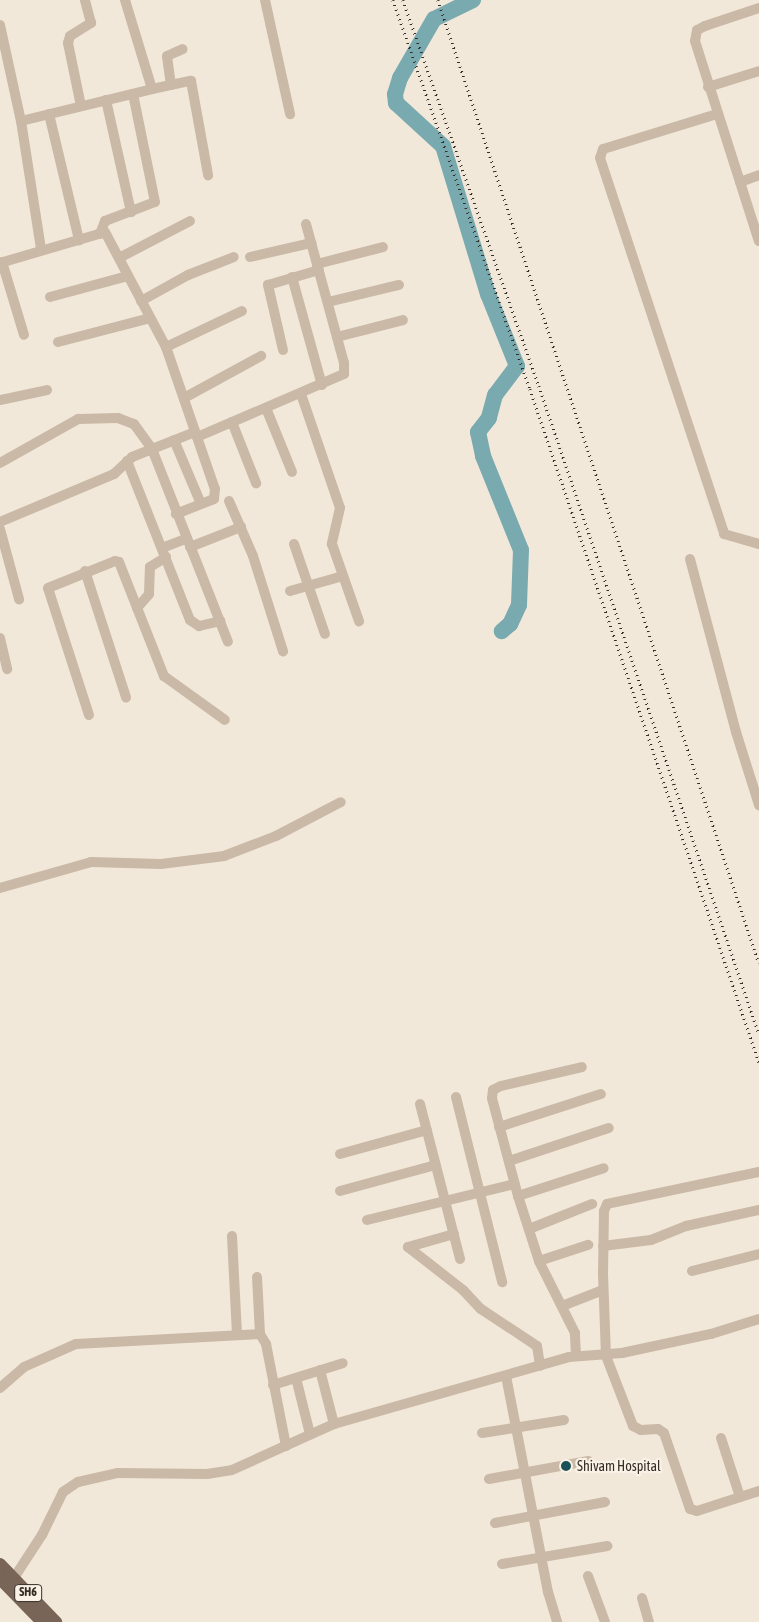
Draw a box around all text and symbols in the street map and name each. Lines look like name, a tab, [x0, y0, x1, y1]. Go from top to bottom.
place label: Shivam Hospital	[577, 1458, 661, 1474]
marker: Shivam Hospital	[559, 1459, 573, 1473]
road number: SH6	[13, 1584, 43, 1602]

